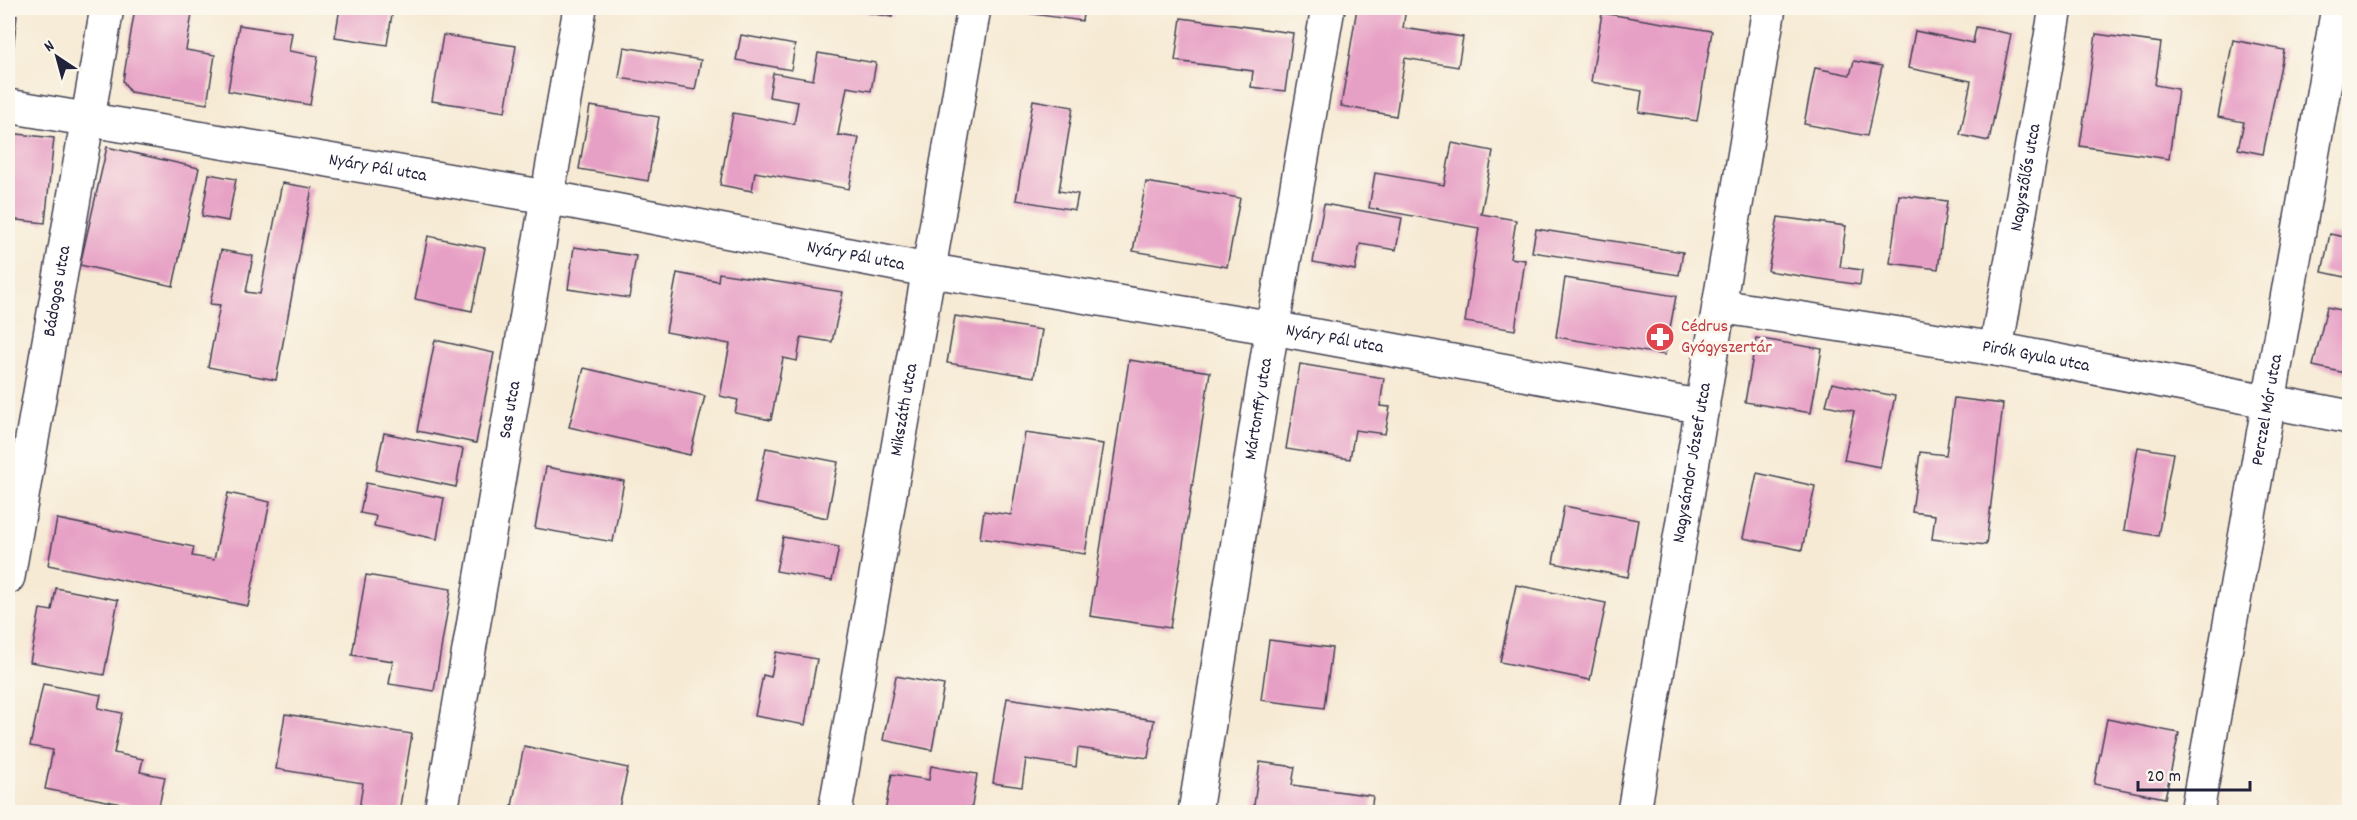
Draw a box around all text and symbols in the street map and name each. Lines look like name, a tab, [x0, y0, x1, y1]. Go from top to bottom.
north arrow	[27, 27, 87, 87]
text: N	[40, 35, 60, 59]
street label: Nagyszőlős utca	[2004, 121, 2048, 234]
street label: Nyáry Pál utca	[327, 148, 429, 189]
street label: Nyáry Pál utca	[805, 235, 907, 278]
street label: Bádogos utca	[38, 243, 78, 339]
place label: Cédrus Gyógyszertár	[1681, 315, 1772, 361]
street label: Nyáry Pál utca	[1284, 318, 1386, 361]
pharmacy icon: Cédrus Gyógyszertár	[1644, 321, 1676, 353]
street label: Pirók Gyula utca	[1980, 335, 2092, 379]
street label: Perczel Mór utca	[2245, 352, 2290, 468]
street label: Mártonffy utca	[1239, 356, 1280, 462]
street label: Mikszáth utca	[884, 361, 925, 458]
street label: Sas utca	[493, 379, 528, 441]
street label: Nagysándor József utca	[1667, 380, 1718, 545]
scale bar	[2138, 754, 2250, 792]
text: 20 m	[2147, 765, 2181, 790]

